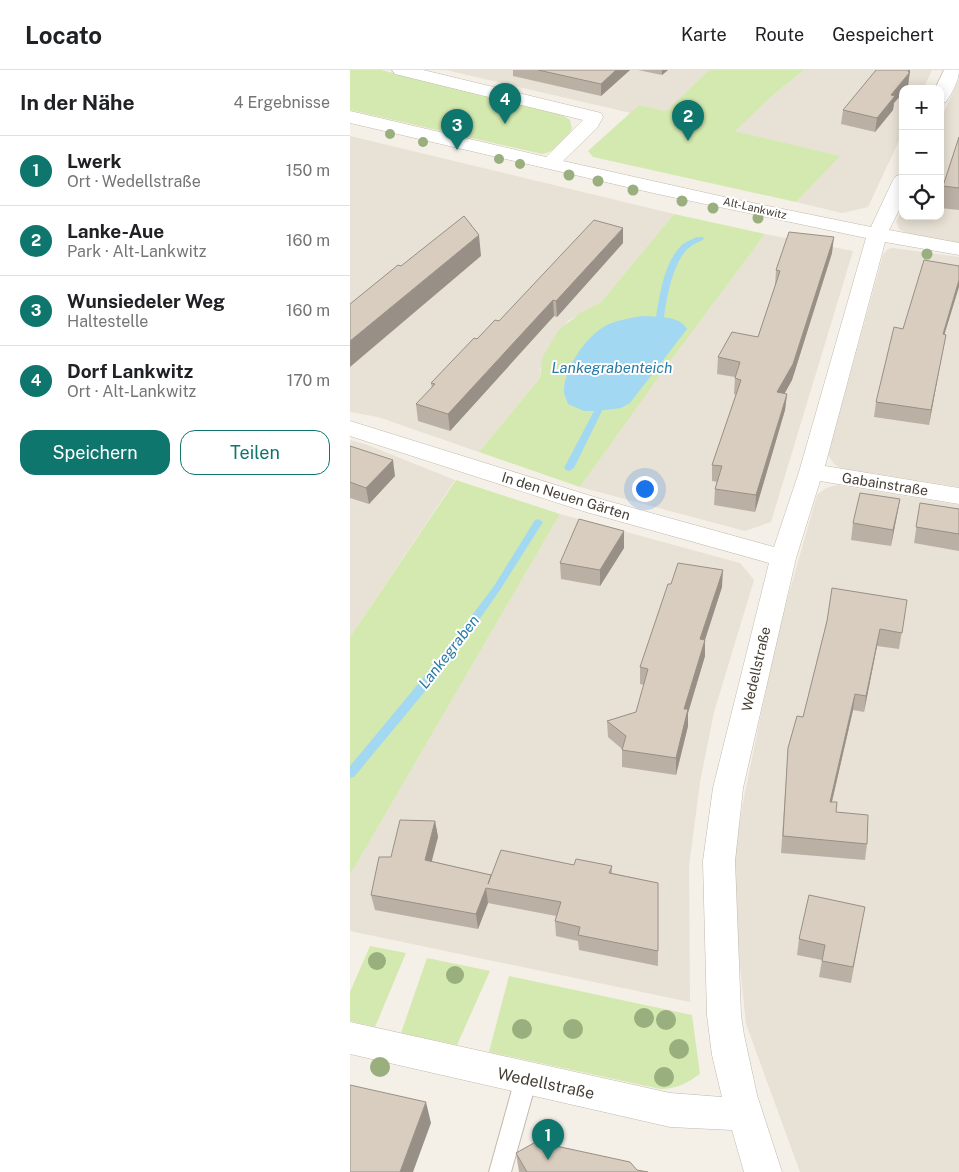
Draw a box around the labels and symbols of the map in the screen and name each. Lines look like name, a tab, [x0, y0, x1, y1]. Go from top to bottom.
pin: 4	[489, 83, 521, 124]
pin: 2	[672, 100, 704, 141]
pin: 3	[441, 109, 473, 150]
street label: Alt-Lankwitz	[722, 195, 788, 221]
water label: Lankegrabenteich	[551, 359, 673, 376]
street label: In den Neuen Gärten	[500, 469, 632, 523]
street label: Gabainstraße	[841, 469, 929, 499]
your location	[632, 476, 658, 502]
water label: Lankegraben	[415, 612, 482, 692]
street label: Wedellstraße	[738, 625, 774, 713]
street label: Wedellstraße	[496, 1064, 596, 1103]
pin: 1	[532, 1119, 564, 1160]

